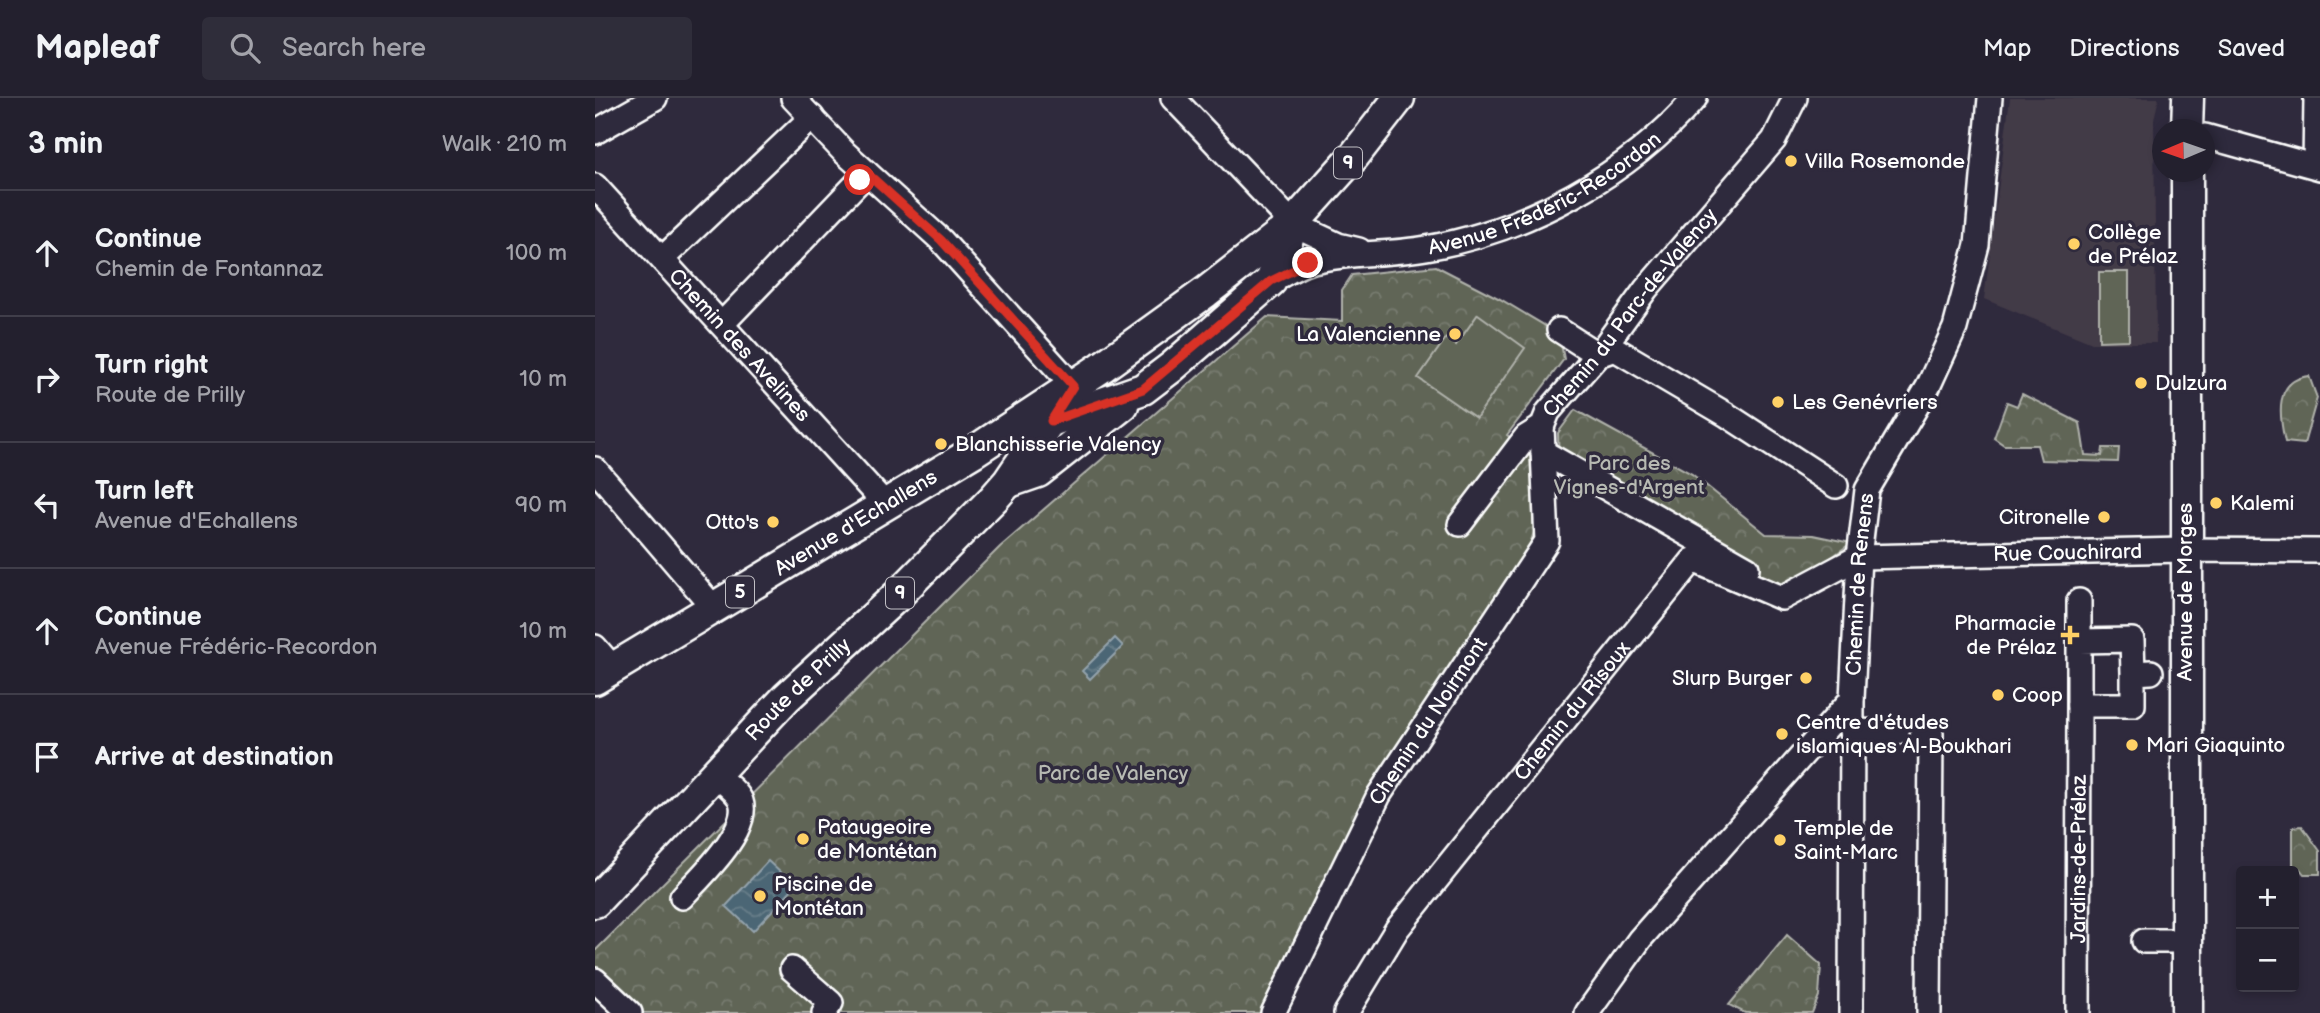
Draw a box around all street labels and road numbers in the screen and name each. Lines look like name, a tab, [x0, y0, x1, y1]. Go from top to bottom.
street label: Avenue Frédéric-Recordon	[1426, 126, 1666, 260]
road number: 9	[1334, 148, 1362, 178]
street label: Chemin du Parc-de-Valency	[1537, 203, 1723, 422]
street label: Chemin des Avelines	[664, 263, 816, 427]
street label: Avenue d'Echallens	[770, 464, 942, 581]
street label: Chemin de Renens	[1841, 492, 1879, 676]
street label: Avenue de Morges	[2173, 503, 2198, 681]
street label: Rue Couchirard	[1993, 538, 2142, 567]
road number: 5	[726, 576, 754, 607]
road number: 9	[886, 578, 914, 608]
street label: Route de Prilly	[740, 632, 856, 746]
street label: Chemin du Noirmont	[1364, 632, 1493, 809]
street label: Chemin du Risoux	[1509, 636, 1636, 786]
street label: Jardins-de-Prélaz	[2066, 774, 2091, 943]

